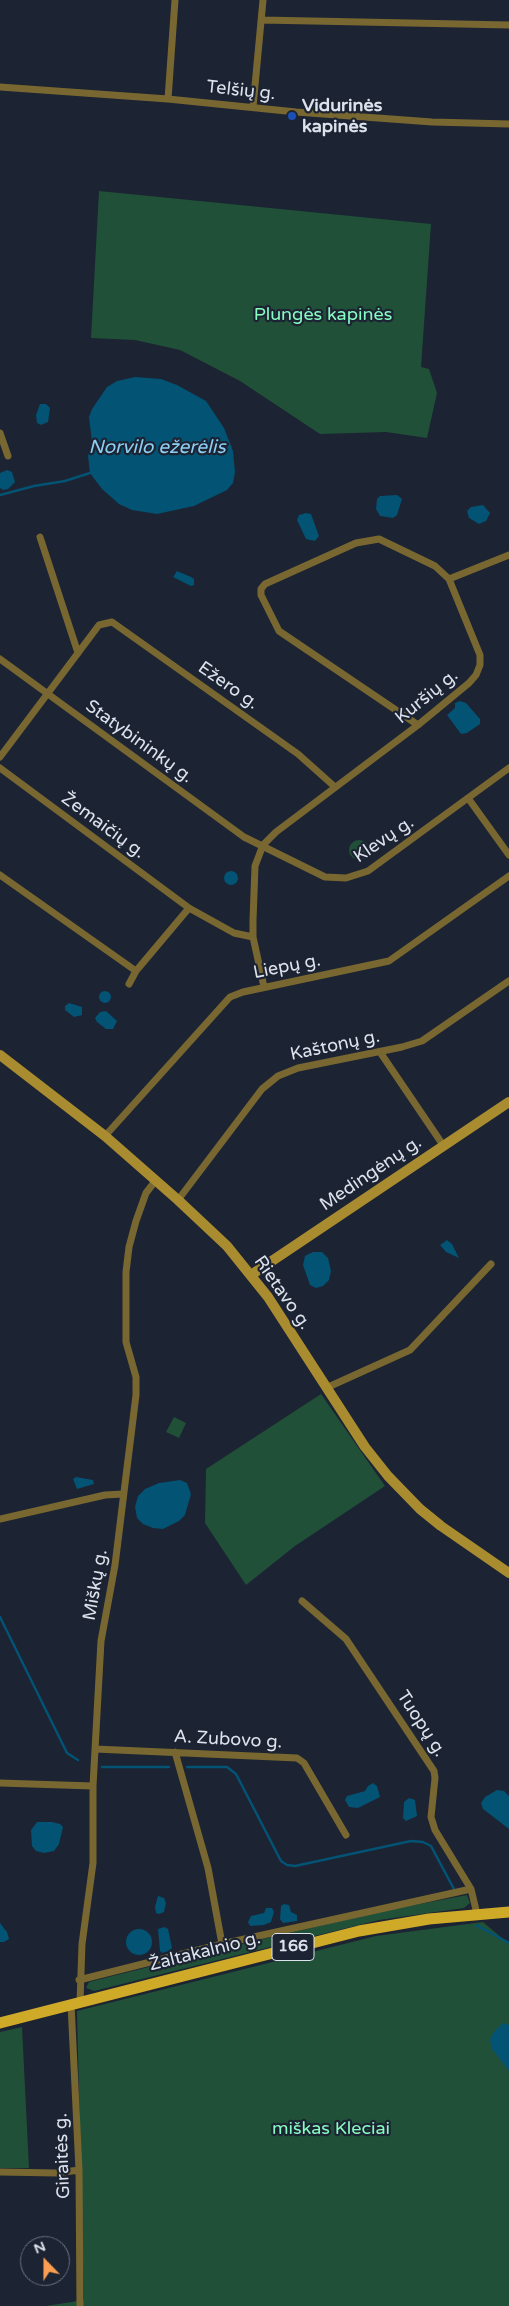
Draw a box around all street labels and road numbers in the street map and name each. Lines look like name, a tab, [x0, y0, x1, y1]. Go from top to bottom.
street label: Telšių g.	[205, 77, 277, 105]
street label: Ežero g.	[194, 657, 262, 715]
street label: Kuršių g.	[391, 665, 463, 729]
street label: Statybininkų g.	[81, 696, 197, 788]
street label: Žemaičių g.	[57, 788, 149, 864]
street label: Klevų g.	[350, 812, 418, 868]
street label: Liepų g.	[252, 950, 322, 984]
street label: Kaštonų g.	[288, 1026, 382, 1066]
street label: Medingėnų g.	[316, 1132, 426, 1216]
street label: Rietavo g.	[249, 1252, 315, 1334]
street label: Miškų g.	[79, 1548, 113, 1622]
street label: Tuopų g.	[392, 1687, 450, 1761]
street label: A. Zubovo g.	[173, 1726, 283, 1754]
street label: Žaltakalnio g.	[147, 1928, 263, 1976]
road number: 166	[272, 1934, 314, 1960]
street label: Giraitės g.	[51, 2113, 75, 2199]

